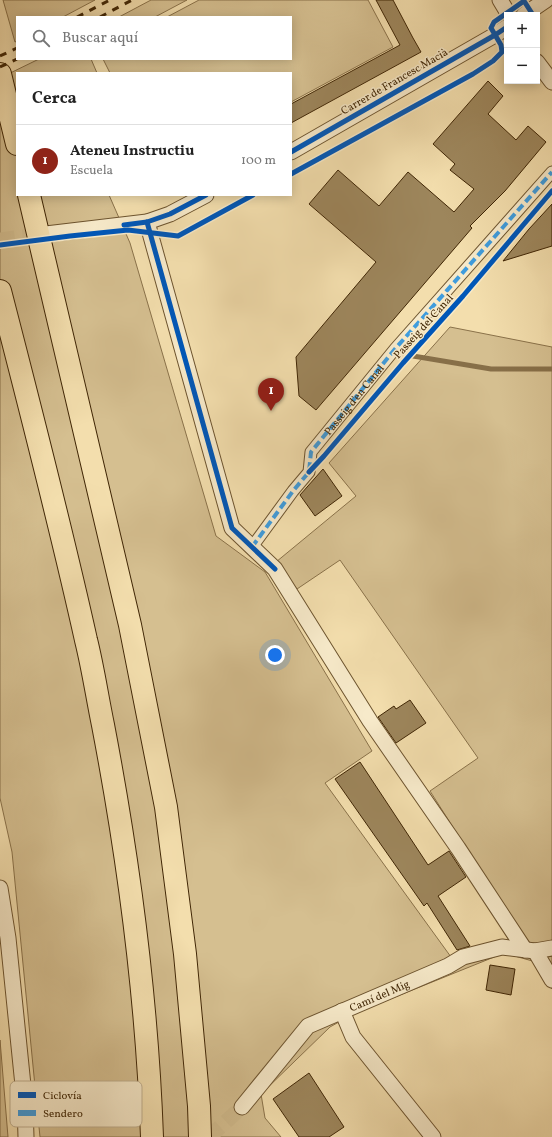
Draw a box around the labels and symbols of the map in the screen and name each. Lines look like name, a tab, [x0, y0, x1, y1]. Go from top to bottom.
street label: Carrer de Francesc Macià	[338, 45, 452, 119]
street label: Passeig del Canal	[391, 291, 457, 363]
street label: Passeig d'en Canal	[321, 362, 388, 439]
pin: 1	[258, 378, 284, 411]
your location	[265, 645, 285, 665]
street label: Camí del Mig	[347, 977, 413, 1016]
legend	[10, 1081, 142, 1127]
text: Ciclovía	[43, 1089, 82, 1104]
text: Sendero	[43, 1107, 83, 1122]

